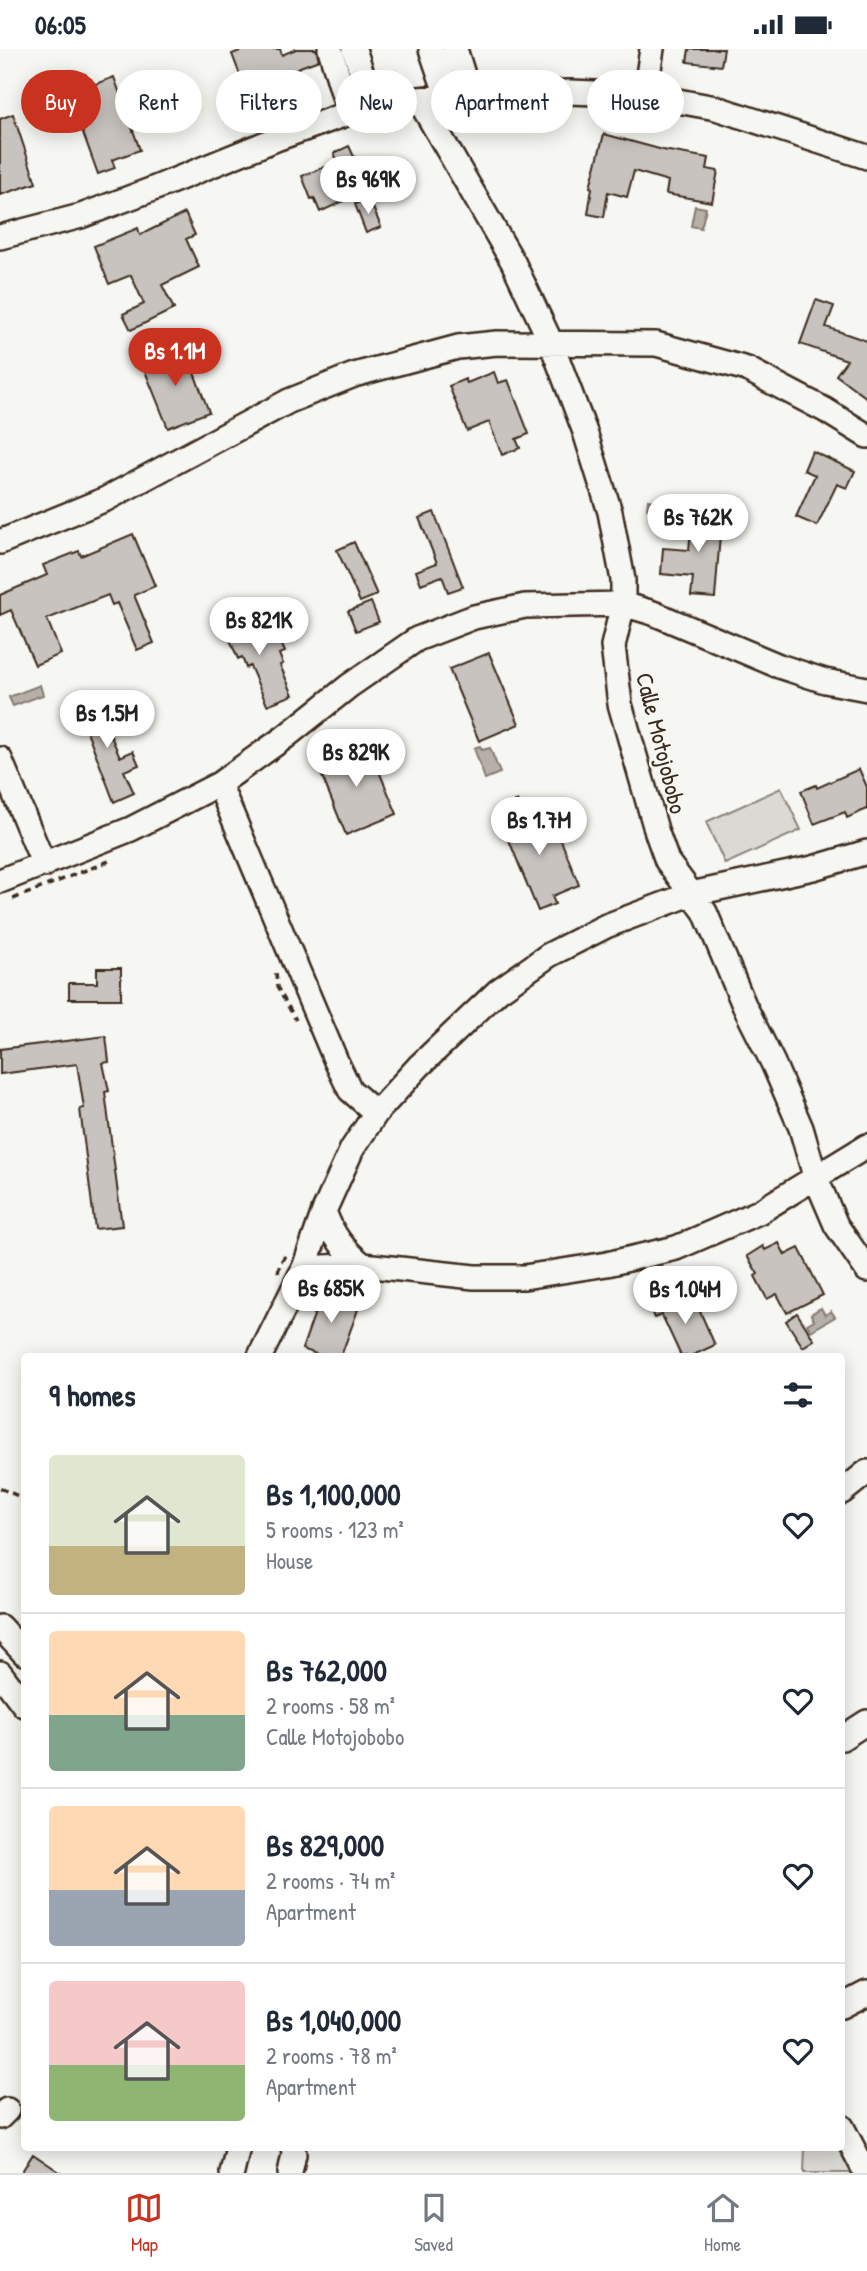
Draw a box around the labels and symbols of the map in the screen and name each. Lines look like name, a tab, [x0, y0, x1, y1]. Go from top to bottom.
pin: Bs 969K	[303, 157, 433, 216]
pin: Bs 1.1M	[110, 329, 240, 388]
pin: Bs 762K	[633, 495, 763, 554]
pin: Bs 821K	[194, 597, 324, 657]
street label: Calle Motojobobo	[629, 669, 695, 817]
pin: Bs 1.5M	[42, 691, 172, 750]
pin: Bs 829K	[291, 729, 421, 789]
pin: Bs 1.7M	[474, 797, 604, 857]
pin: Bs 685K	[266, 1265, 396, 1325]
pin: Bs 1.04M	[613, 1267, 757, 1326]

